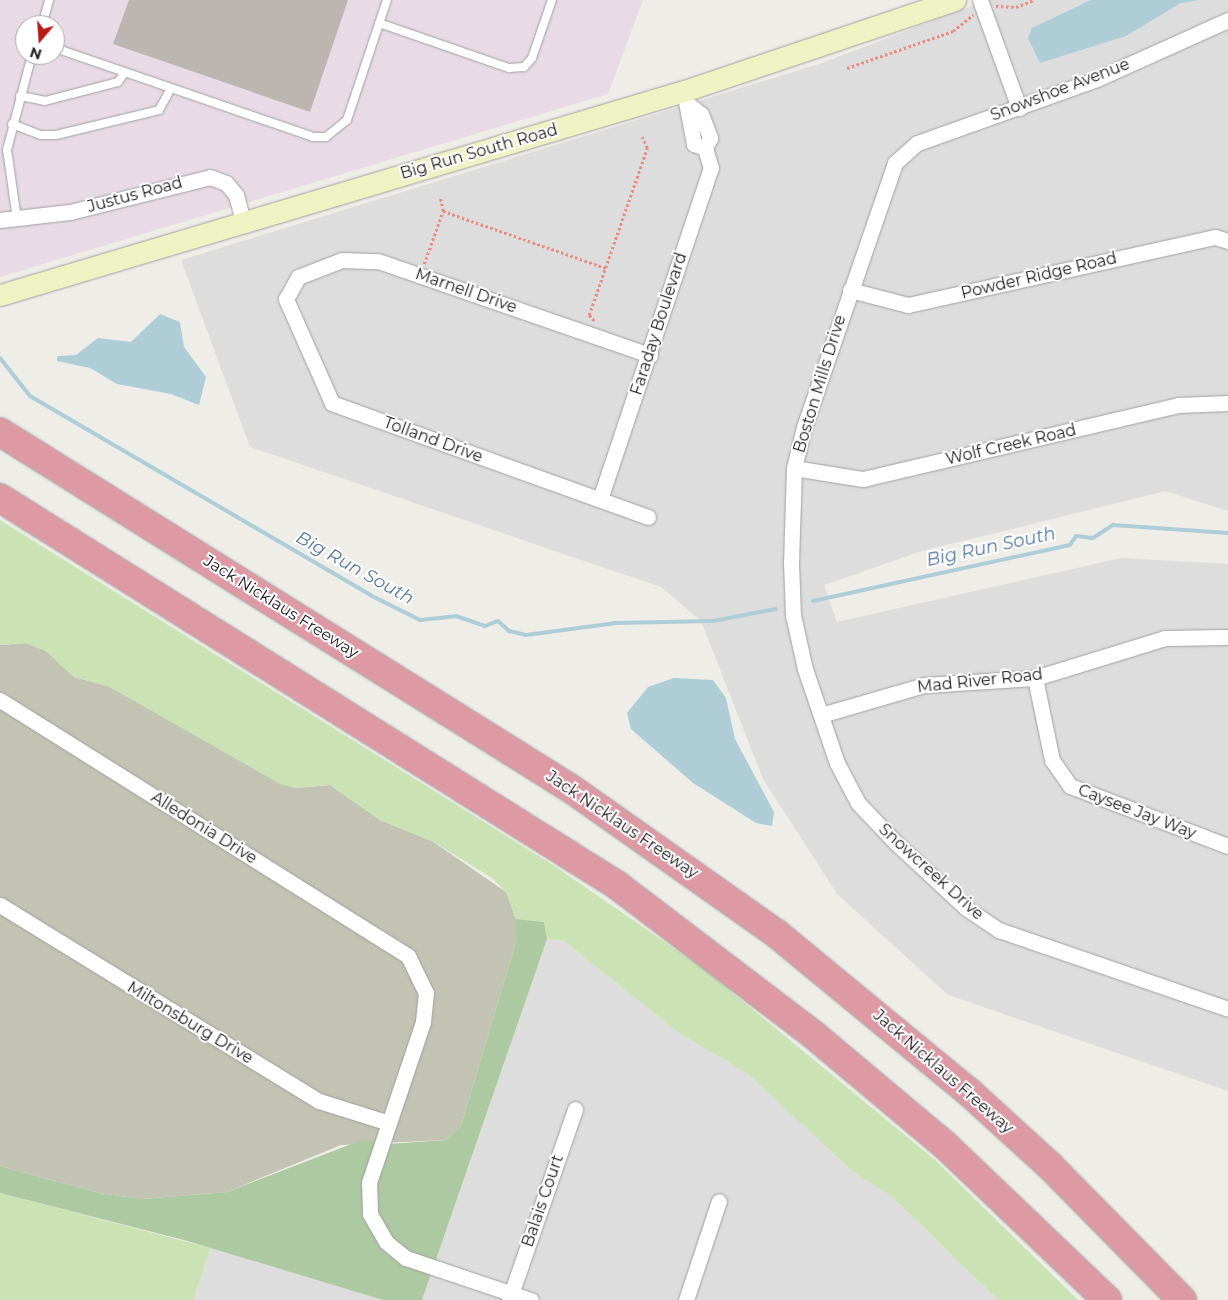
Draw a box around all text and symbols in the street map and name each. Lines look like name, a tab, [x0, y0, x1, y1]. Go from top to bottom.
north arrow	[15, 15, 65, 65]
text: N	[28, 43, 44, 64]
street label: Snowshoe Avenue	[988, 55, 1132, 125]
street label: Big Run South Road	[398, 120, 560, 184]
street label: Justus Road	[85, 173, 185, 217]
street label: Powder Ridge Road	[959, 249, 1119, 303]
street label: Faraday Boulevard	[627, 250, 691, 398]
street label: Marnell Drive	[413, 265, 519, 317]
street label: Boston Mills Drive	[790, 313, 850, 455]
street label: Tolland Drive	[381, 413, 485, 467]
street label: Wolf Creek Road	[944, 421, 1078, 469]
water label: Big Run South	[924, 523, 1058, 571]
water label: Big Run South	[292, 527, 418, 609]
street label: Jack Nicklaus Freeway	[200, 551, 362, 663]
street label: Mad River Road	[916, 665, 1044, 697]
street label: Jack Nicklaus Freeway	[542, 767, 702, 883]
street label: Caysee Jay Way	[1075, 781, 1199, 843]
street label: Alledonia Drive	[147, 788, 261, 868]
street label: Snowcreek Drive	[875, 820, 987, 924]
street label: Miltonsburg Drive	[124, 978, 256, 1068]
street label: Jack Nicklaus Freeway	[869, 1006, 1017, 1138]
street label: Balais Court	[518, 1152, 568, 1250]

